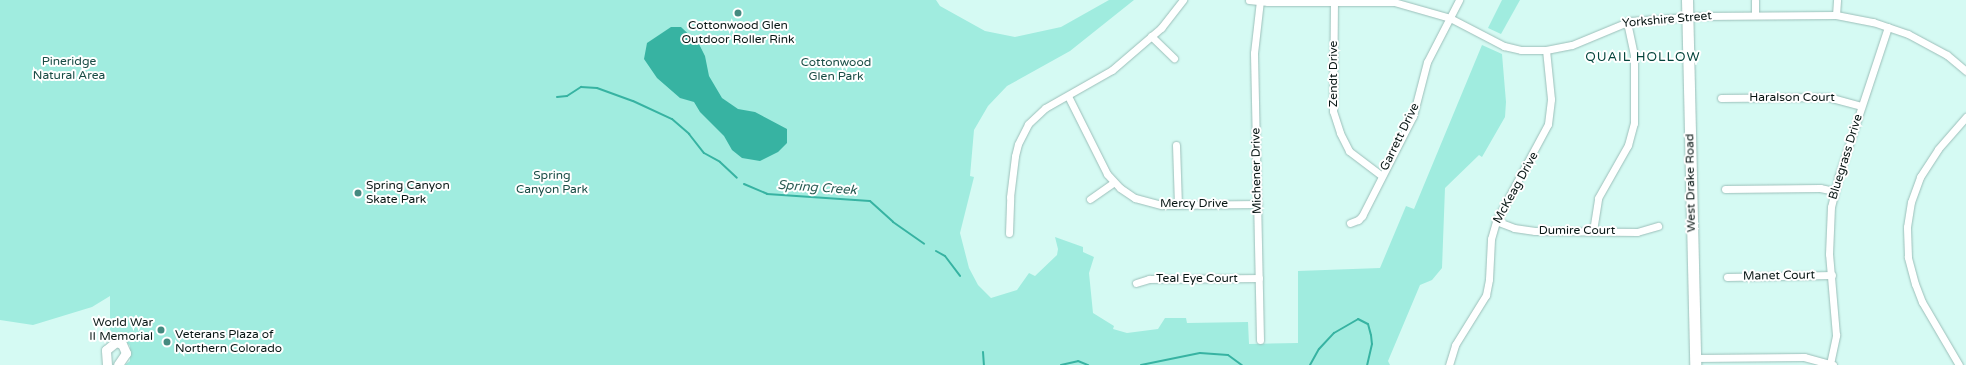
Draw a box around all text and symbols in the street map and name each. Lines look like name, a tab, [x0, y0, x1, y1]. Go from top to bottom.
marker: Cottonwood Glen Outdoor Roller Rink	[733, 8, 743, 18]
street label: Yorkshire Street	[1622, 9, 1712, 31]
place label: Cottonwood Glen Outdoor Roller Rink	[681, 19, 795, 47]
street label: Zendt Drive	[1327, 41, 1341, 107]
district label: QUAIL HOLLOW	[1585, 49, 1701, 65]
park label: Pineridge Natural Area	[33, 55, 105, 83]
park label: Cottonwood Glen Park	[801, 56, 871, 84]
street label: Haralson Court	[1749, 91, 1835, 105]
street label: Garrett Drive	[1377, 101, 1423, 173]
street label: Bluegrass Drive	[1826, 113, 1866, 201]
street label: Michener Drive	[1249, 128, 1265, 214]
street label: West Drake Road	[1683, 134, 1699, 232]
street label: McKeag Drive	[1490, 150, 1542, 226]
park label: Spring Canyon Park	[516, 169, 588, 197]
water label: Spring Creek	[777, 177, 857, 199]
place label: Spring Canyon Skate Park	[366, 179, 450, 207]
marker: Spring Canyon Skate Park	[353, 188, 363, 198]
street label: Mercy Drive	[1160, 197, 1228, 211]
street label: Dumire Court	[1539, 224, 1615, 238]
street label: Manet Court	[1743, 268, 1815, 284]
street label: Teal Eye Court	[1156, 272, 1238, 286]
place label: World War II Memorial	[89, 316, 153, 344]
marker: World War II Memorial	[156, 325, 166, 335]
place label: Veterans Plaza of Northern Colorado	[175, 328, 282, 356]
marker: Veterans Plaza of Northern Colorado	[162, 337, 172, 347]

